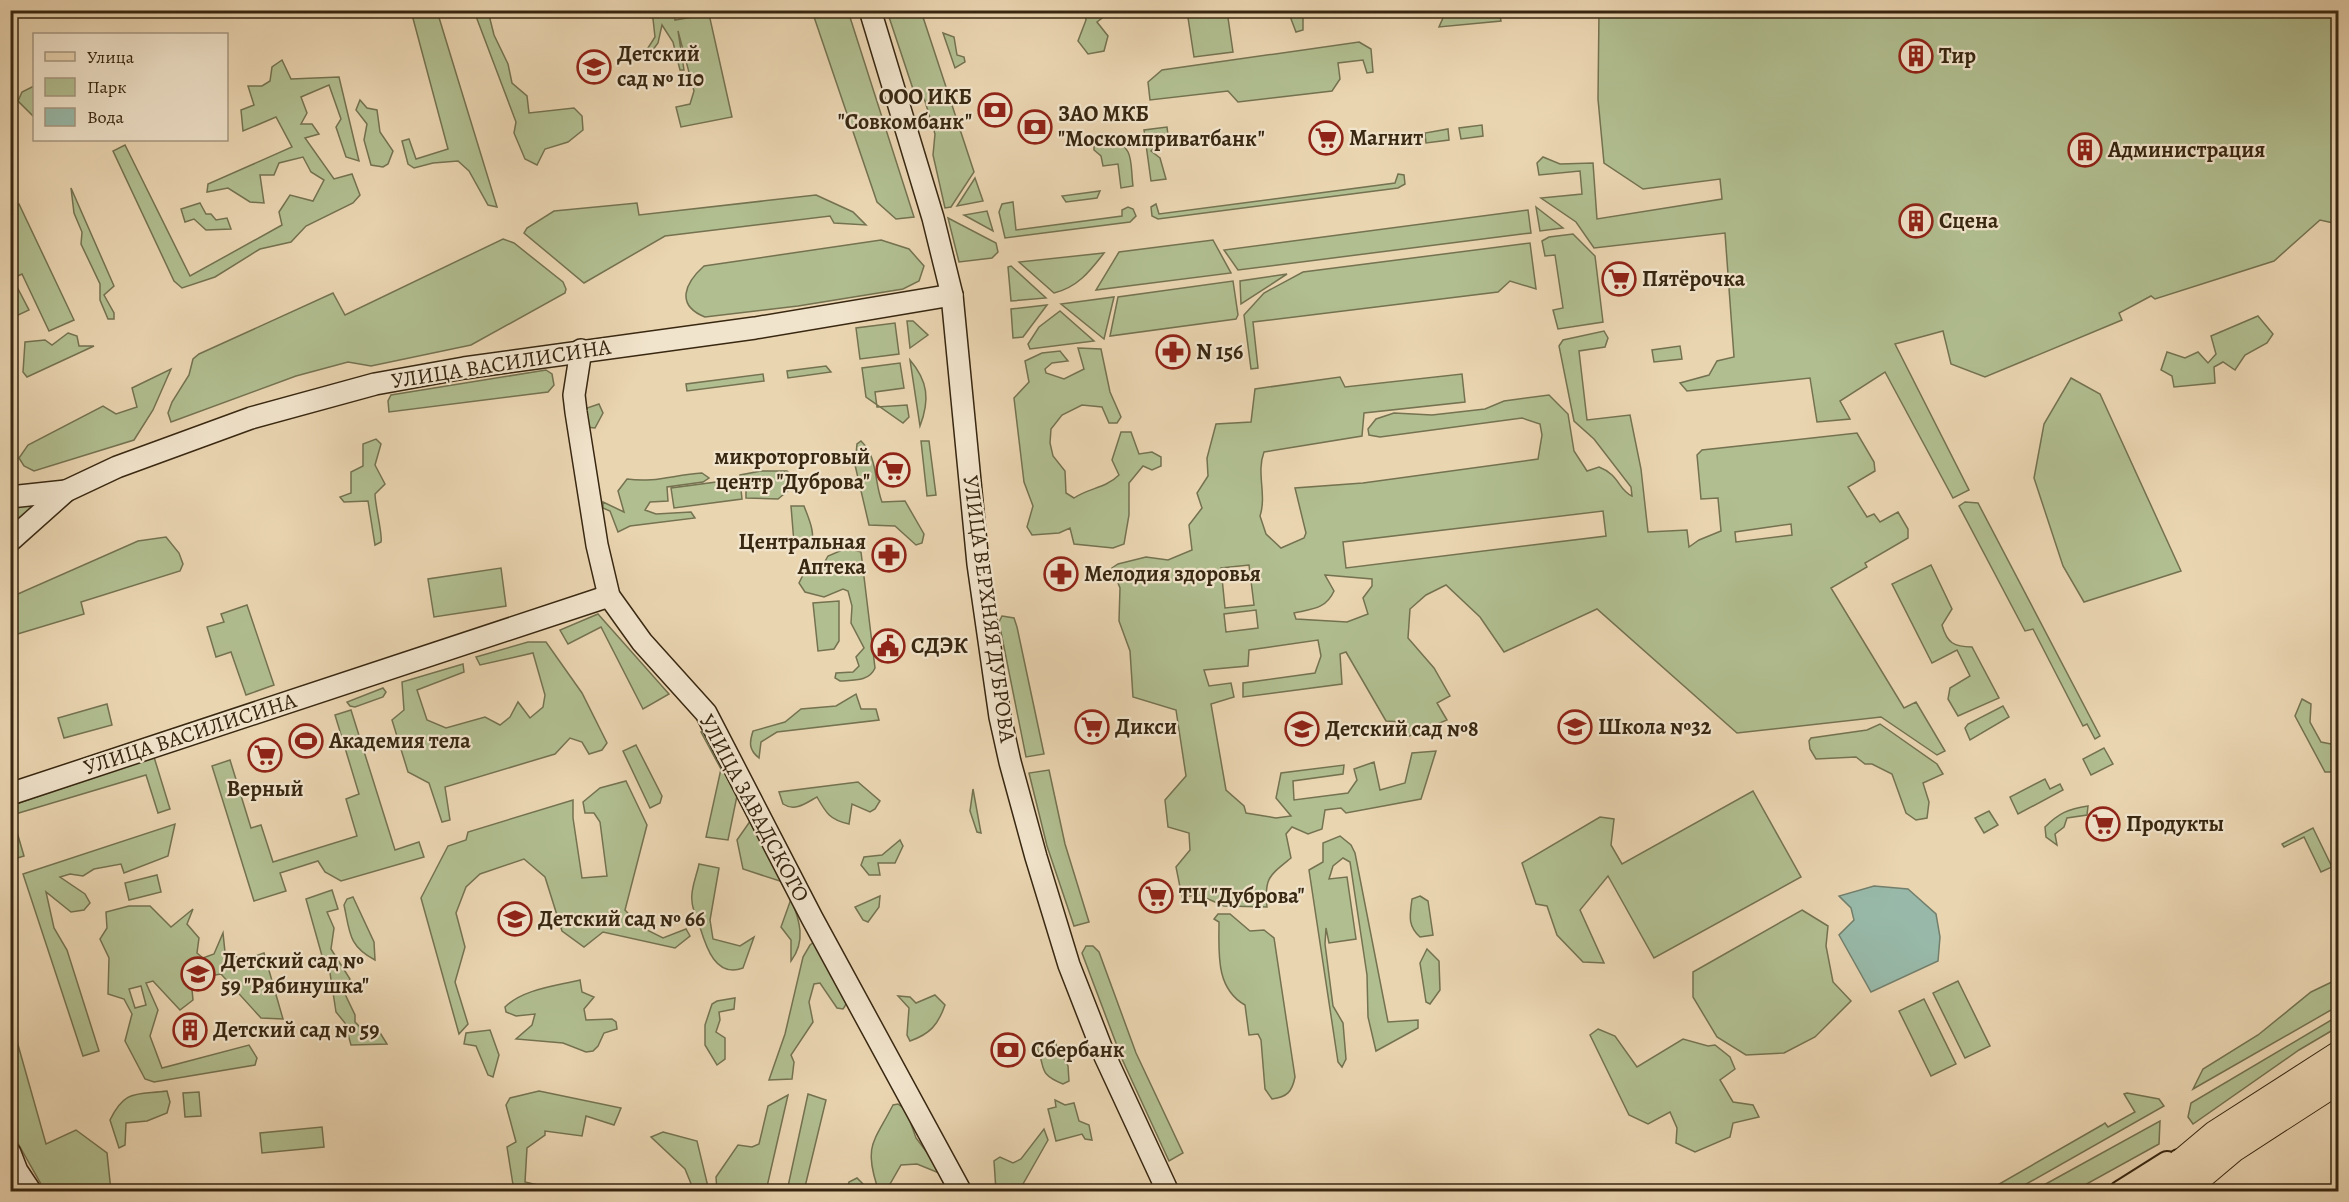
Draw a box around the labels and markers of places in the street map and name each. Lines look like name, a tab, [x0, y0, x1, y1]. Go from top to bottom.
building icon: Тир	[1898, 38, 1934, 74]
place label: Детский сад № 110	[617, 39, 704, 94]
place label: Тир	[1939, 41, 1976, 71]
school or university icon: Детский сад № 110	[576, 49, 612, 85]
place label: ООО ИКБ "Совкомбанк"	[838, 82, 972, 137]
bank icon: ООО ИКБ "Совкомбанк"	[977, 92, 1013, 128]
place label: ЗАО МКБ "Москомприватбанк"	[1058, 99, 1265, 154]
bank icon: ЗАО МКБ "Москомприватбанк"	[1017, 109, 1053, 145]
supermarket icon: Магнит	[1308, 120, 1344, 156]
place label: Магнит	[1349, 123, 1423, 153]
building icon: Администрация	[2067, 132, 2103, 168]
place label: Администрация	[2107, 135, 2265, 165]
building icon: Сцена	[1898, 203, 1934, 239]
place label: Сцена	[1939, 206, 1999, 236]
supermarket icon: Пятёрочка	[1601, 261, 1637, 297]
place label: Пятёрочка	[1642, 264, 1746, 294]
pharmacy icon: N 156	[1155, 334, 1191, 370]
place label: N 156	[1196, 337, 1243, 367]
place label: микроторговый центр "Дуброва"	[714, 442, 870, 497]
supermarket icon: микроторговый центр "Дуброва"	[875, 452, 911, 488]
place label: Центральная Аптека	[739, 527, 867, 582]
pharmacy icon: Центральная Аптека	[871, 537, 907, 573]
pharmacy icon: Мелодия здоровья	[1043, 556, 1079, 592]
place label: Мелодия здоровья	[1084, 559, 1261, 589]
public building icon: СДЭК	[870, 628, 906, 664]
place label: СДЭК	[911, 631, 968, 661]
supermarket icon: Дикси	[1074, 709, 1110, 745]
school or university icon: Школа №32	[1557, 709, 1593, 745]
school or university icon: Детский сад №8	[1284, 711, 1320, 747]
place label: Дикси	[1115, 712, 1177, 742]
place label: Школа №32	[1598, 712, 1712, 742]
place label: Детский сад №8	[1325, 714, 1479, 744]
sports icon: Академия тела	[288, 723, 324, 759]
place label: Академия тела	[328, 726, 471, 756]
supermarket icon: Верный	[247, 737, 283, 773]
place label: Верный	[226, 774, 304, 804]
supermarket icon: Продукты	[2085, 806, 2121, 842]
place label: Продукты	[2126, 809, 2224, 839]
supermarket icon: ТЦ "Дуброва"	[1138, 878, 1174, 914]
place label: ТЦ "Дуброва"	[1179, 881, 1304, 911]
school or university icon: Детский сад № 66	[497, 901, 533, 937]
place label: Детский сад № 66	[538, 904, 705, 934]
place label: Детский сад № 59 "Рябинушка"	[221, 946, 369, 1001]
school or university icon: Детский сад № 59 "Рябинушка"	[180, 956, 216, 992]
building icon: Детский сад № 59	[172, 1012, 208, 1048]
place label: Детский сад № 59	[213, 1015, 379, 1045]
bank icon: Сбербанк	[990, 1032, 1026, 1068]
place label: Сбербанк	[1031, 1035, 1125, 1065]

